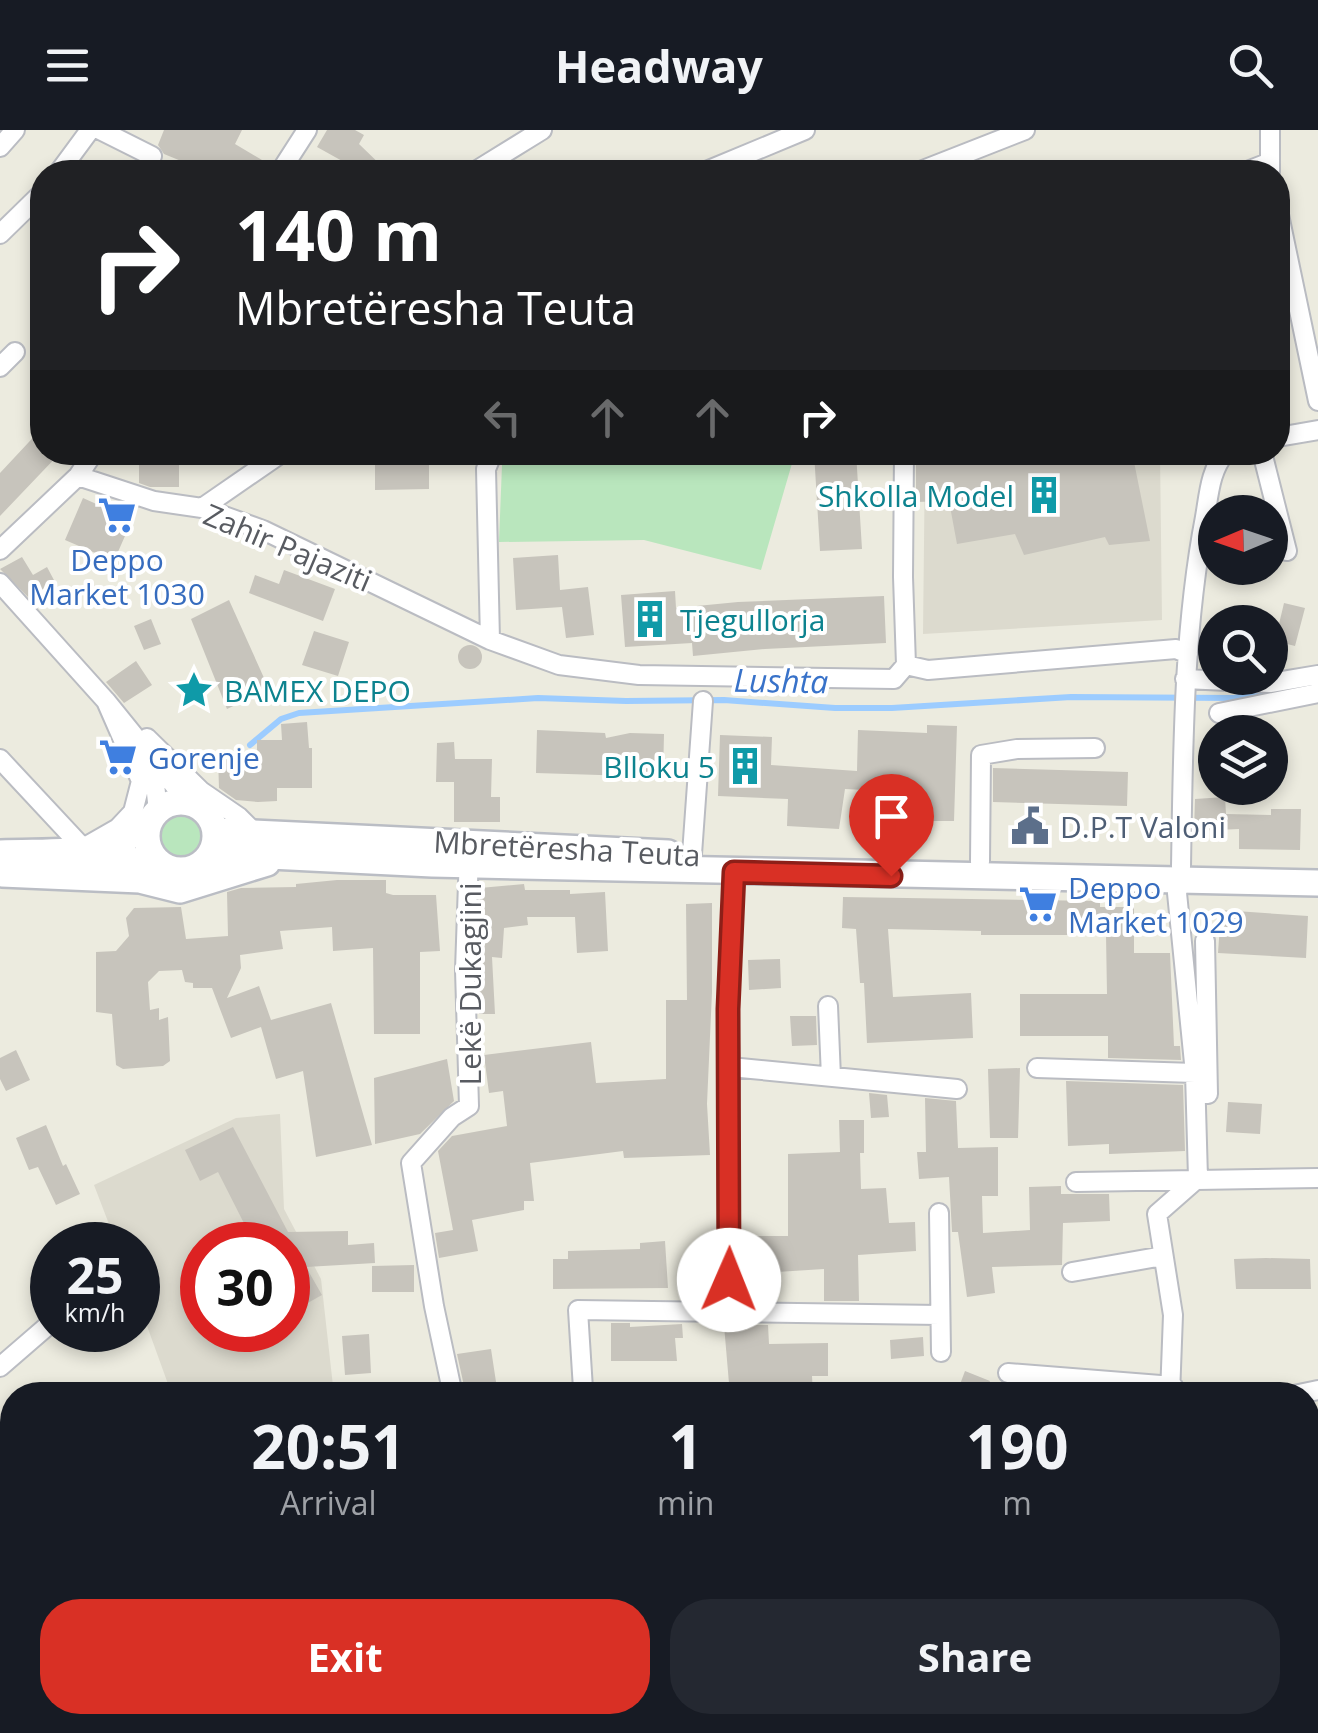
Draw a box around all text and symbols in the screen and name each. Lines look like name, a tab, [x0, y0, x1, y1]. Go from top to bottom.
text: Headway	[555, 35, 763, 96]
icon: menu	[40, 38, 95, 93]
icon: search	[1223, 38, 1278, 93]
text: 140 m	[235, 186, 442, 282]
icon: right	[70, 200, 200, 330]
text: Mbretëresha Teuta	[235, 277, 636, 338]
icon: left	[475, 390, 530, 445]
icon: ahead	[580, 390, 635, 445]
icon: ahead	[685, 390, 740, 445]
icon: right	[790, 390, 845, 445]
building icon: Shkolla Model	[1023, 474, 1065, 516]
place label: Shkolla Model	[818, 475, 1014, 516]
street label: Zahir Pajaziti	[198, 493, 378, 601]
supermarket icon: Deppo Market 1030	[96, 494, 138, 536]
north arrow	[1198, 495, 1288, 585]
map controls	[1198, 495, 1288, 805]
place label: Deppo Market 1030	[29, 539, 205, 614]
building icon: Tjegullorja	[629, 598, 671, 640]
place label: Tjegullorja	[680, 599, 825, 640]
button: search	[1198, 605, 1288, 695]
water label: Lushta	[733, 658, 829, 702]
place icon: BAMEX DEPO	[173, 669, 215, 711]
place label: BAMEX DEPO	[224, 670, 411, 711]
button: layers	[1198, 715, 1288, 805]
supermarket icon: Gorenje	[97, 736, 139, 778]
place label: Gorenje	[148, 737, 260, 778]
building icon: Blloku 5	[724, 745, 766, 787]
place label: Blloku 5	[603, 746, 715, 787]
pin	[849, 774, 934, 877]
icon: arrive	[864, 789, 919, 844]
public building icon: D.P.T Valoni	[1009, 805, 1051, 847]
place label: D.P.T Valoni	[1060, 806, 1226, 847]
street label: Mbretëresha Teuta	[432, 821, 702, 875]
place label: Deppo Market 1029	[1068, 867, 1244, 942]
street label: Lekë Dukagjini	[449, 883, 490, 1085]
supermarket icon: Deppo Market 1029	[1017, 883, 1059, 925]
speed limit sign: 30	[180, 1222, 310, 1352]
position arrow	[677, 1228, 781, 1332]
text: 25	[66, 1241, 124, 1309]
text: km/h	[65, 1295, 125, 1329]
text: 20:51	[251, 1405, 406, 1487]
text: 1	[669, 1405, 703, 1487]
text: 190	[966, 1405, 1069, 1487]
text: Arrival	[280, 1481, 377, 1524]
text: min	[657, 1481, 714, 1524]
text: m	[1002, 1481, 1032, 1524]
button: Exit	[40, 1599, 650, 1714]
button: Share	[670, 1599, 1280, 1714]

